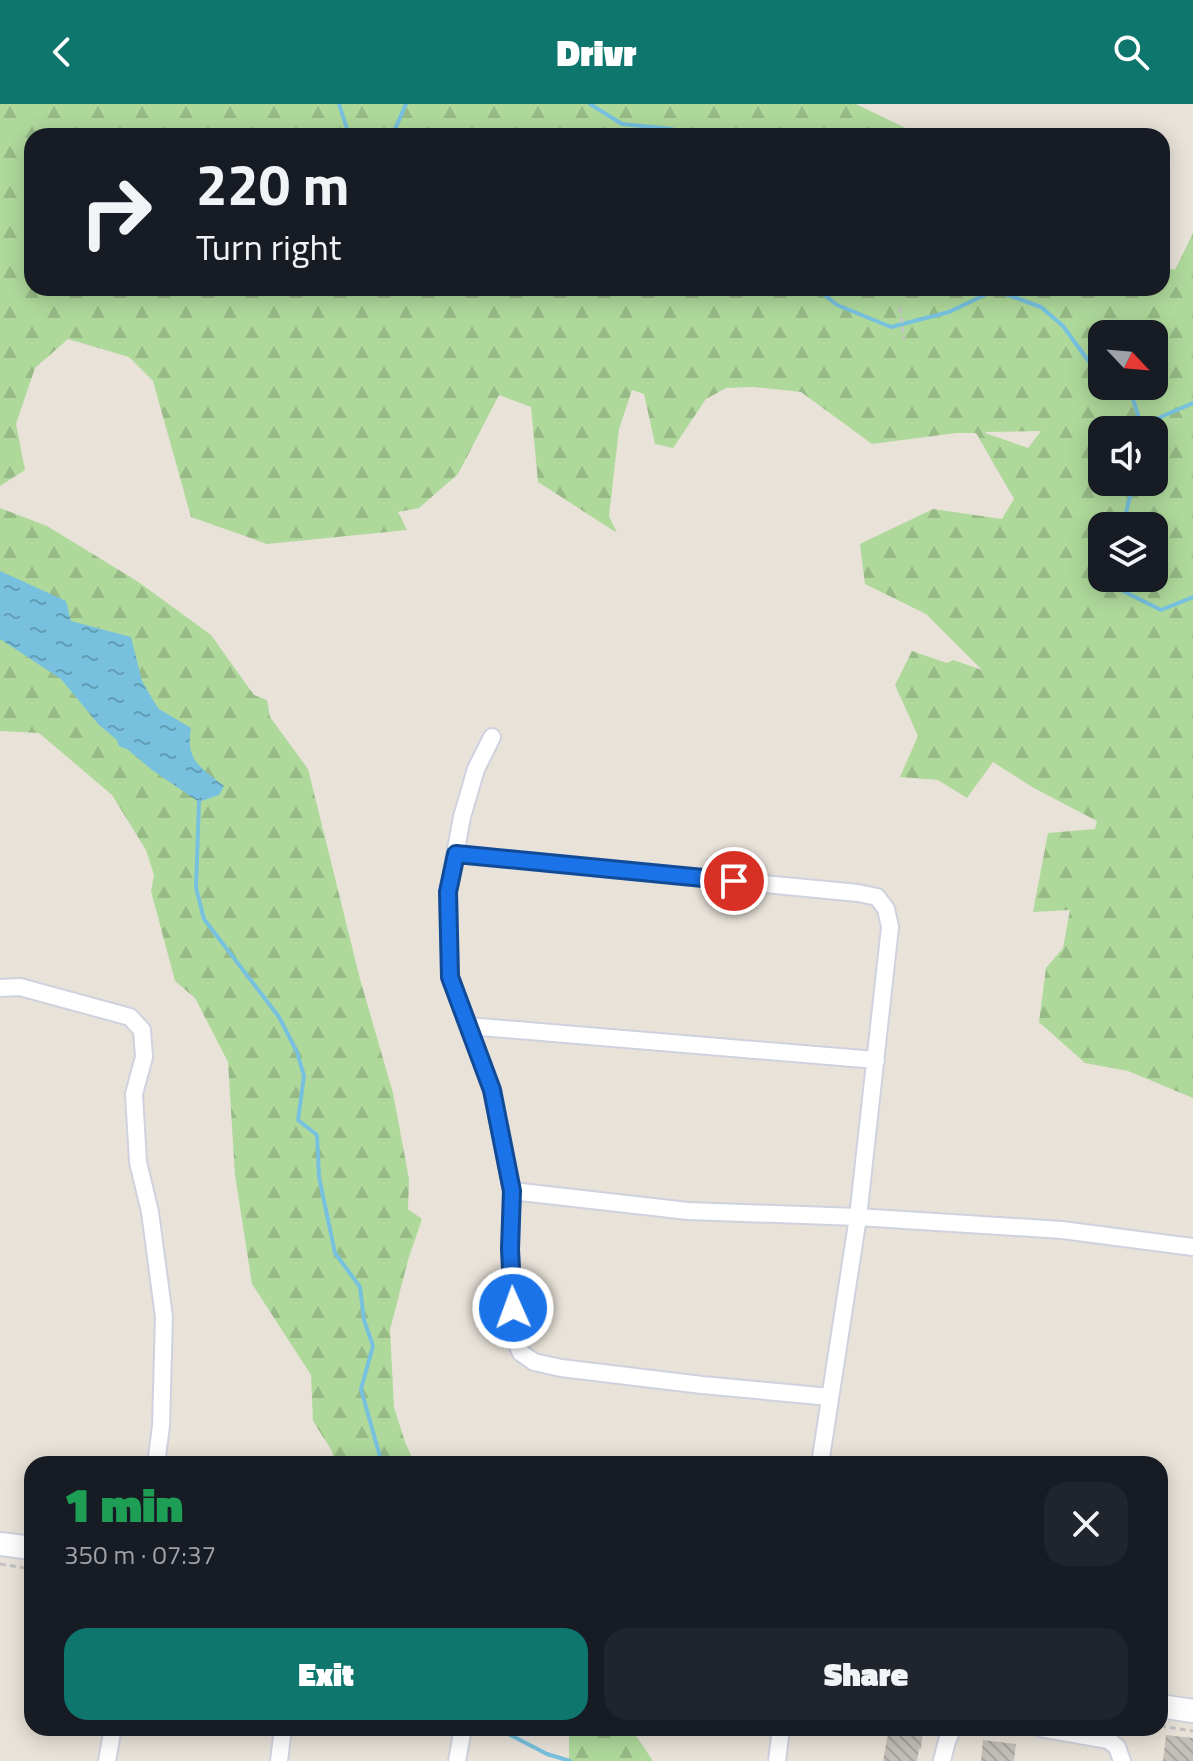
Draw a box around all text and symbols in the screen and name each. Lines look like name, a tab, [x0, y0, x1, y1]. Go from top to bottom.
text: Drivr	[557, 25, 636, 80]
icon: back	[40, 30, 84, 74]
icon: search	[1109, 30, 1153, 74]
text: 220 m	[196, 142, 349, 227]
icon: right	[64, 160, 168, 264]
text: Turn right	[196, 219, 341, 274]
north arrow	[1088, 320, 1168, 400]
map controls	[1088, 320, 1168, 592]
button: sound	[1088, 416, 1168, 496]
button: layers	[1088, 512, 1168, 592]
pin	[700, 847, 768, 915]
icon: arrive	[712, 859, 756, 903]
position arrow	[471, 1266, 555, 1350]
text: 1 min	[64, 1468, 183, 1541]
button: close	[1044, 1482, 1128, 1566]
text: 350 m · 07:37	[64, 1535, 216, 1574]
button: Exit	[64, 1628, 588, 1720]
button: Share	[604, 1628, 1128, 1720]

